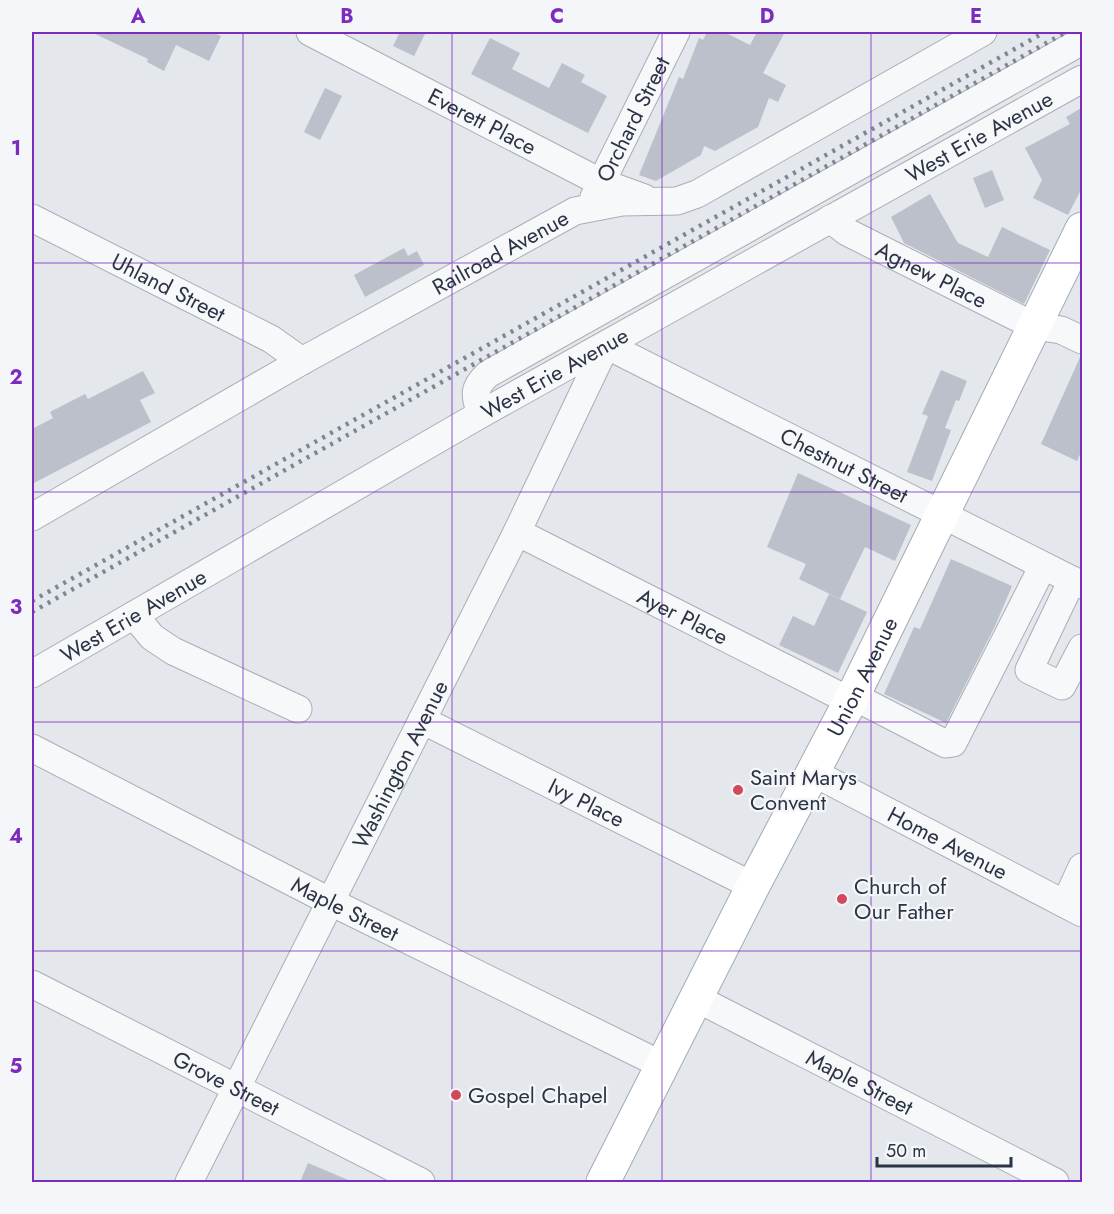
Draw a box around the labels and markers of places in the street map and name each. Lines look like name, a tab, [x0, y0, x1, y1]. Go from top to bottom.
place label: Saint Marys Convent	[750, 761, 857, 818]
marker: Saint Marys Convent	[731, 783, 745, 797]
place label: Church of Our Father	[854, 870, 954, 927]
marker: Church of Our Father	[835, 892, 849, 906]
place label: Gospel Chapel	[468, 1079, 608, 1111]
marker: Gospel Chapel	[449, 1088, 463, 1102]

